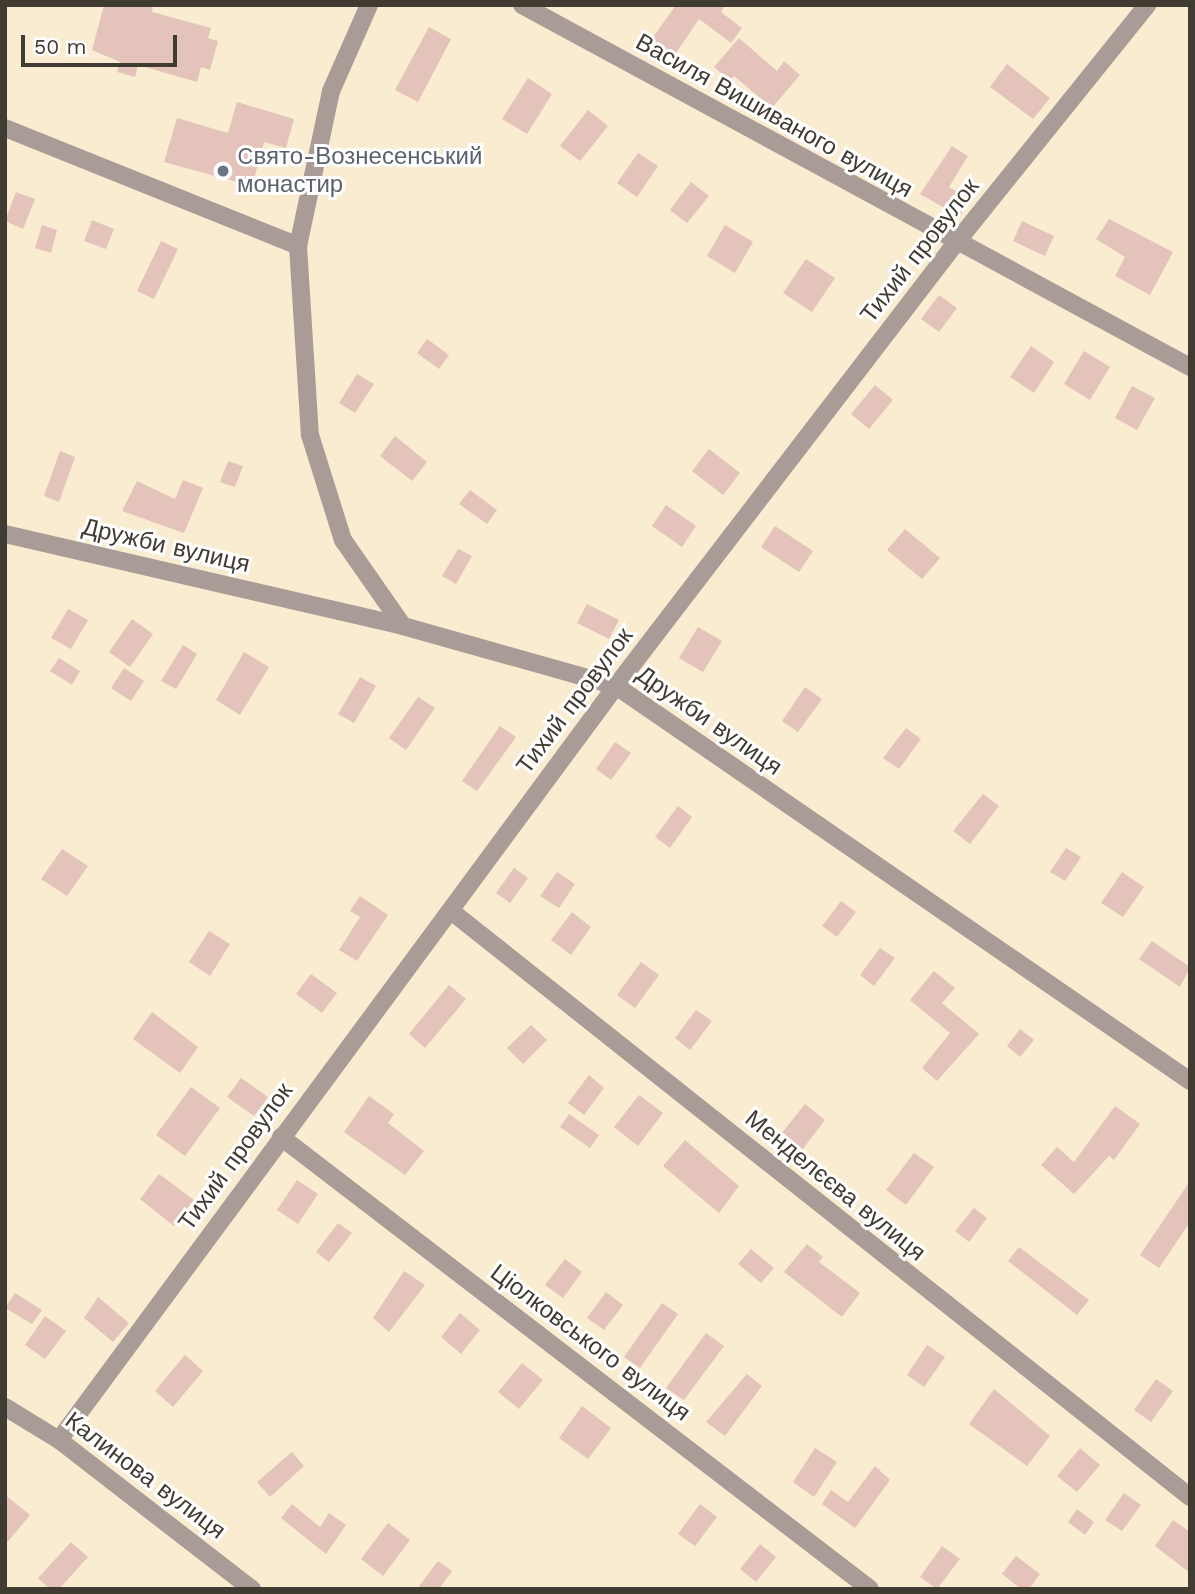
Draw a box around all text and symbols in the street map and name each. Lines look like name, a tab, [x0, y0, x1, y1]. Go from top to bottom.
scale bar	[24, 21, 180, 65]
street label: Василя Вишиваного вулиця	[631, 28, 917, 204]
text: 50 m	[34, 34, 86, 59]
place label: Cвято-Вознесенський монастир	[237, 143, 482, 199]
marker: Cвято-Вознесенський монастир	[215, 163, 231, 179]
street label: Тихий провулок	[855, 173, 985, 329]
street label: Дружби вулиця	[79, 513, 253, 579]
street label: Тихий провулок	[511, 622, 639, 780]
street label: Дружби вулиця	[631, 660, 787, 782]
street label: Тихий провулок	[173, 1078, 299, 1236]
street label: Менделєєва вулиця	[739, 1104, 931, 1268]
street label: Ціолковського вулиця	[484, 1258, 696, 1428]
street label: Калинова вулиця	[59, 1406, 231, 1546]

